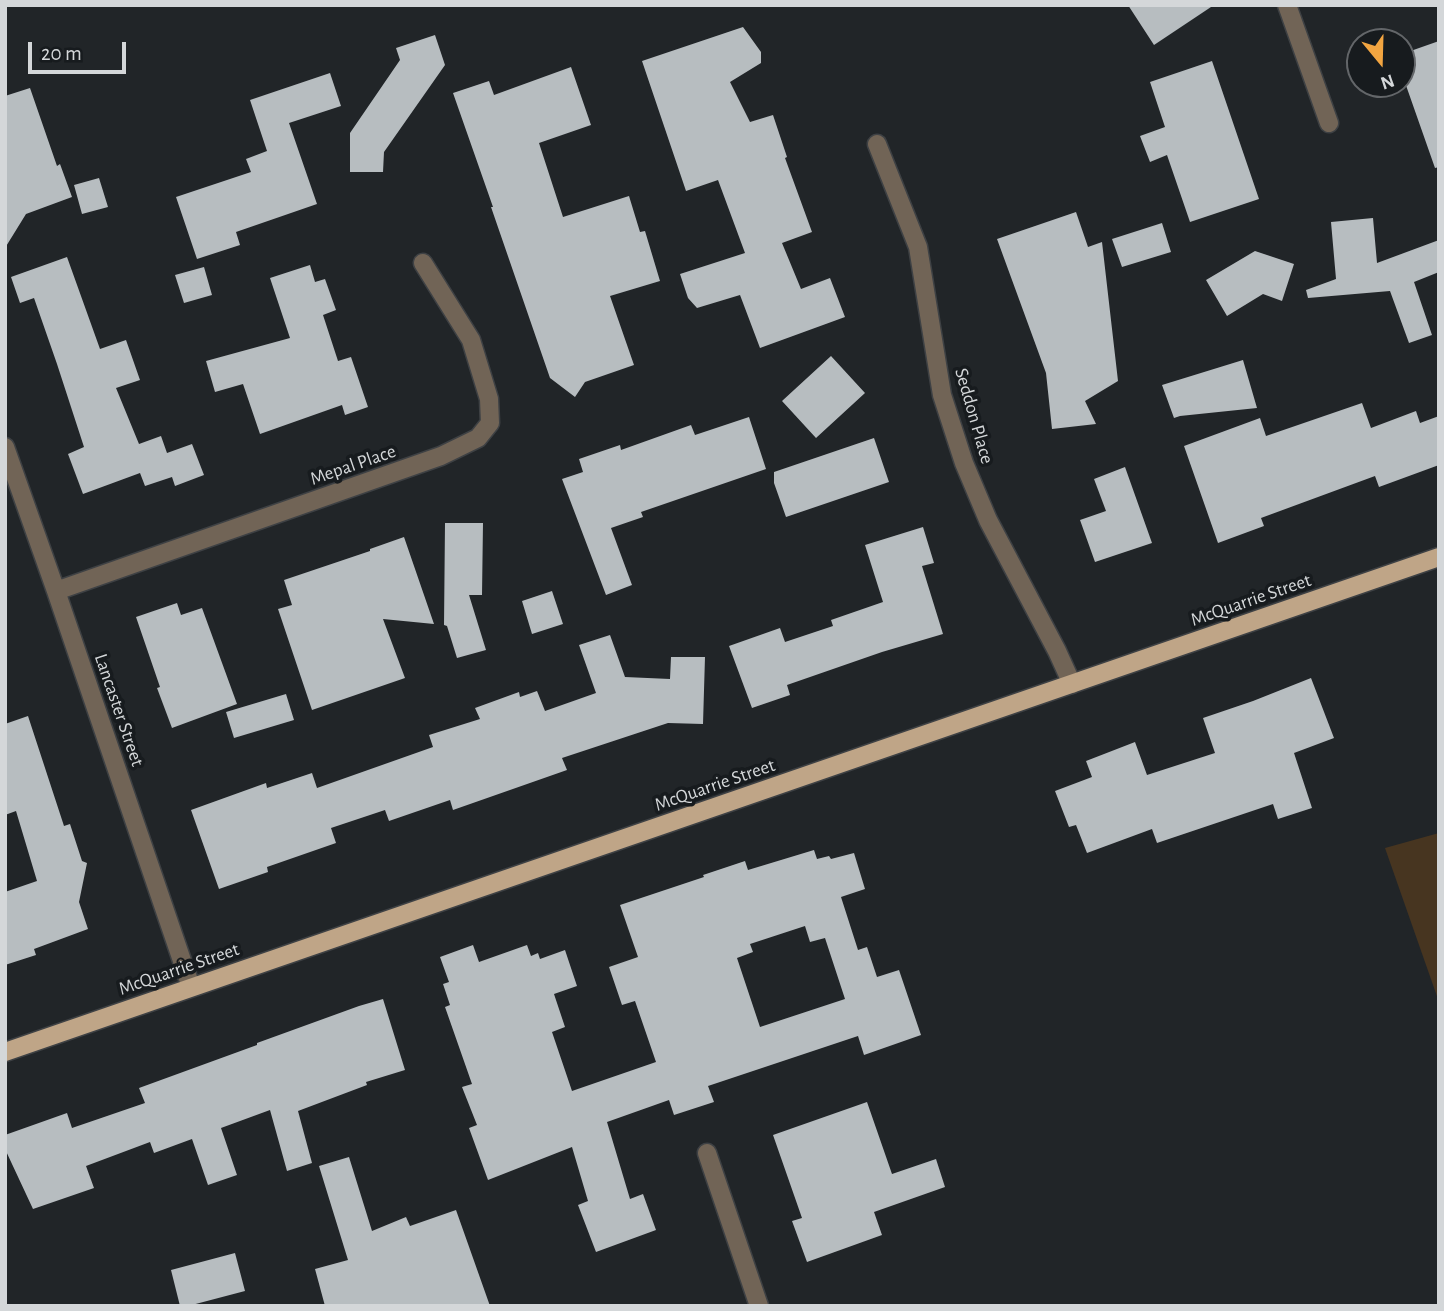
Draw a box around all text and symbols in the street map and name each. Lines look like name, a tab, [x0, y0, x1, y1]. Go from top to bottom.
scale bar	[32, 28, 130, 72]
north arrow	[1346, 28, 1416, 98]
text: 20 m	[41, 43, 82, 64]
text: N	[1378, 70, 1397, 93]
street label: Seddon Place	[949, 366, 999, 466]
street label: Mepal Place	[307, 440, 399, 490]
street label: McQuarrie Street	[1188, 569, 1314, 631]
street label: Lancaster Street	[89, 651, 149, 769]
street label: McQuarrie Street	[652, 754, 778, 816]
street label: McQuarrie Street	[116, 938, 242, 1000]

